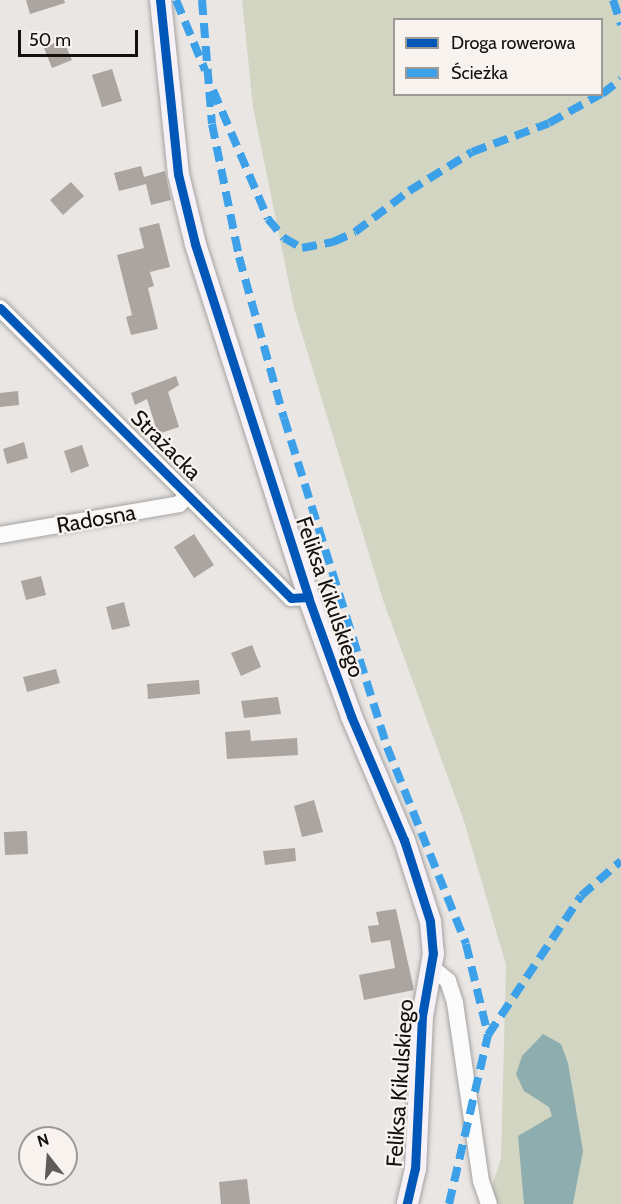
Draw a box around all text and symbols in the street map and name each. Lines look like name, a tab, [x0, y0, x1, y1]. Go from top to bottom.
scale bar	[21, 18, 141, 56]
legend	[393, 18, 603, 96]
text: 50 m	[29, 29, 71, 51]
text: Droga rowerowa	[451, 32, 575, 54]
text: Ścieżka	[451, 62, 508, 84]
street label: Strażacka	[125, 404, 207, 486]
street label: Radosna	[54, 499, 138, 539]
street label: Feliksa Kikulskiego	[290, 513, 370, 681]
street label: Feliksa Kikulskiego	[381, 998, 419, 1168]
north arrow	[18, 1126, 78, 1186]
text: N	[35, 1129, 51, 1151]

